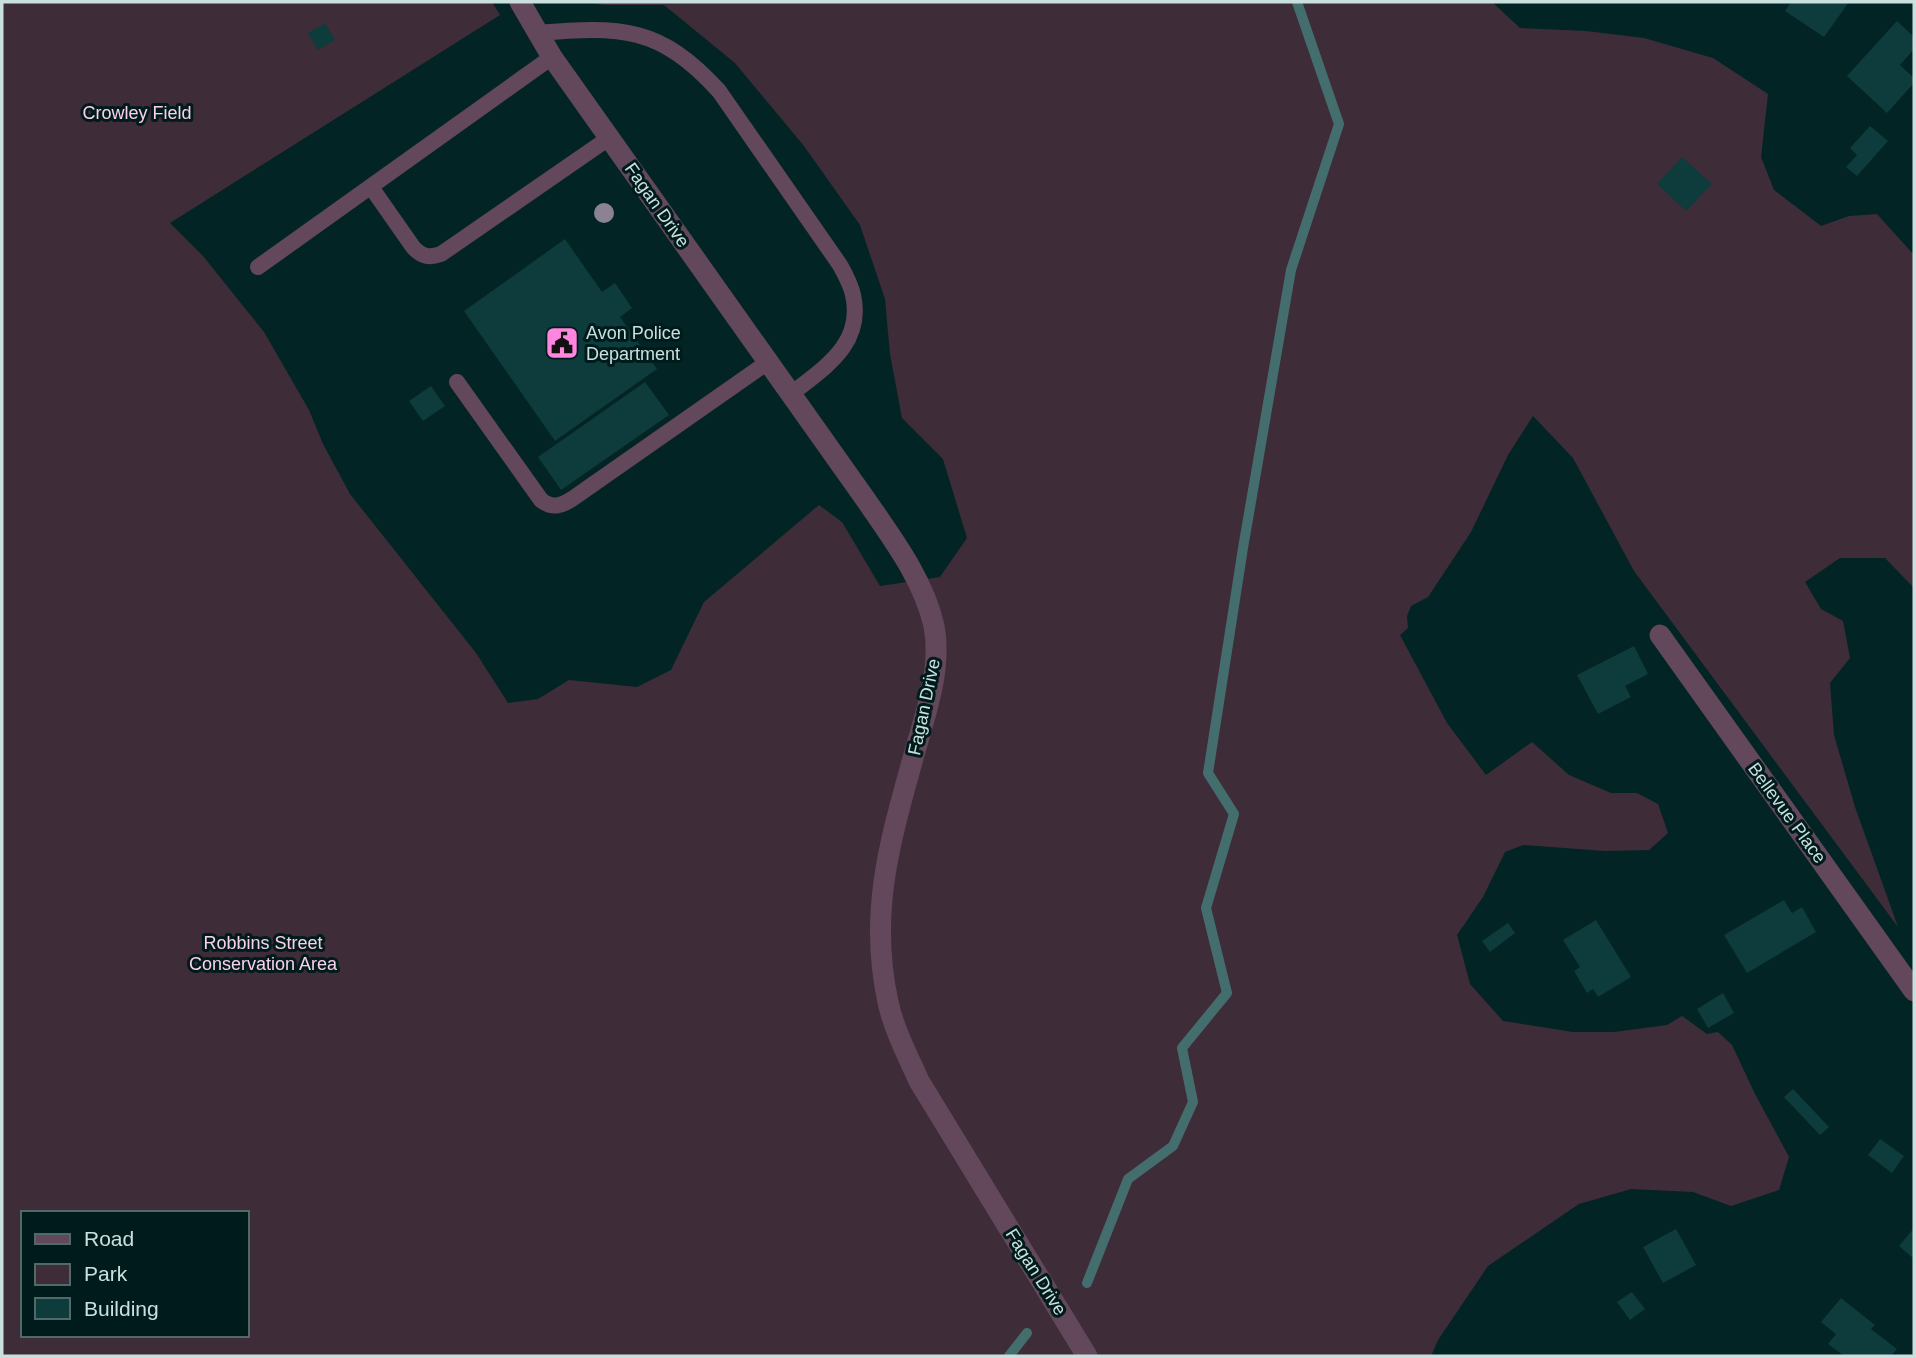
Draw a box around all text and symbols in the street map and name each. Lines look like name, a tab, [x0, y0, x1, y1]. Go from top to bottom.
park label: Crowley Field	[82, 103, 192, 123]
street label: Fagan Drive	[621, 159, 693, 251]
place label: Avon Police Department	[586, 323, 681, 364]
public building icon: Avon Police Department	[543, 324, 581, 362]
street label: Fagan Drive	[904, 657, 944, 757]
street label: Bellevue Place	[1744, 759, 1830, 867]
park label: Robbins Street Conservation Area	[189, 933, 338, 974]
legend	[21, 1211, 248, 1337]
street label: Fagan Drive	[1002, 1225, 1070, 1319]
text: Road	[84, 1227, 134, 1250]
text: Park	[84, 1262, 128, 1285]
text: Building	[84, 1297, 159, 1320]

